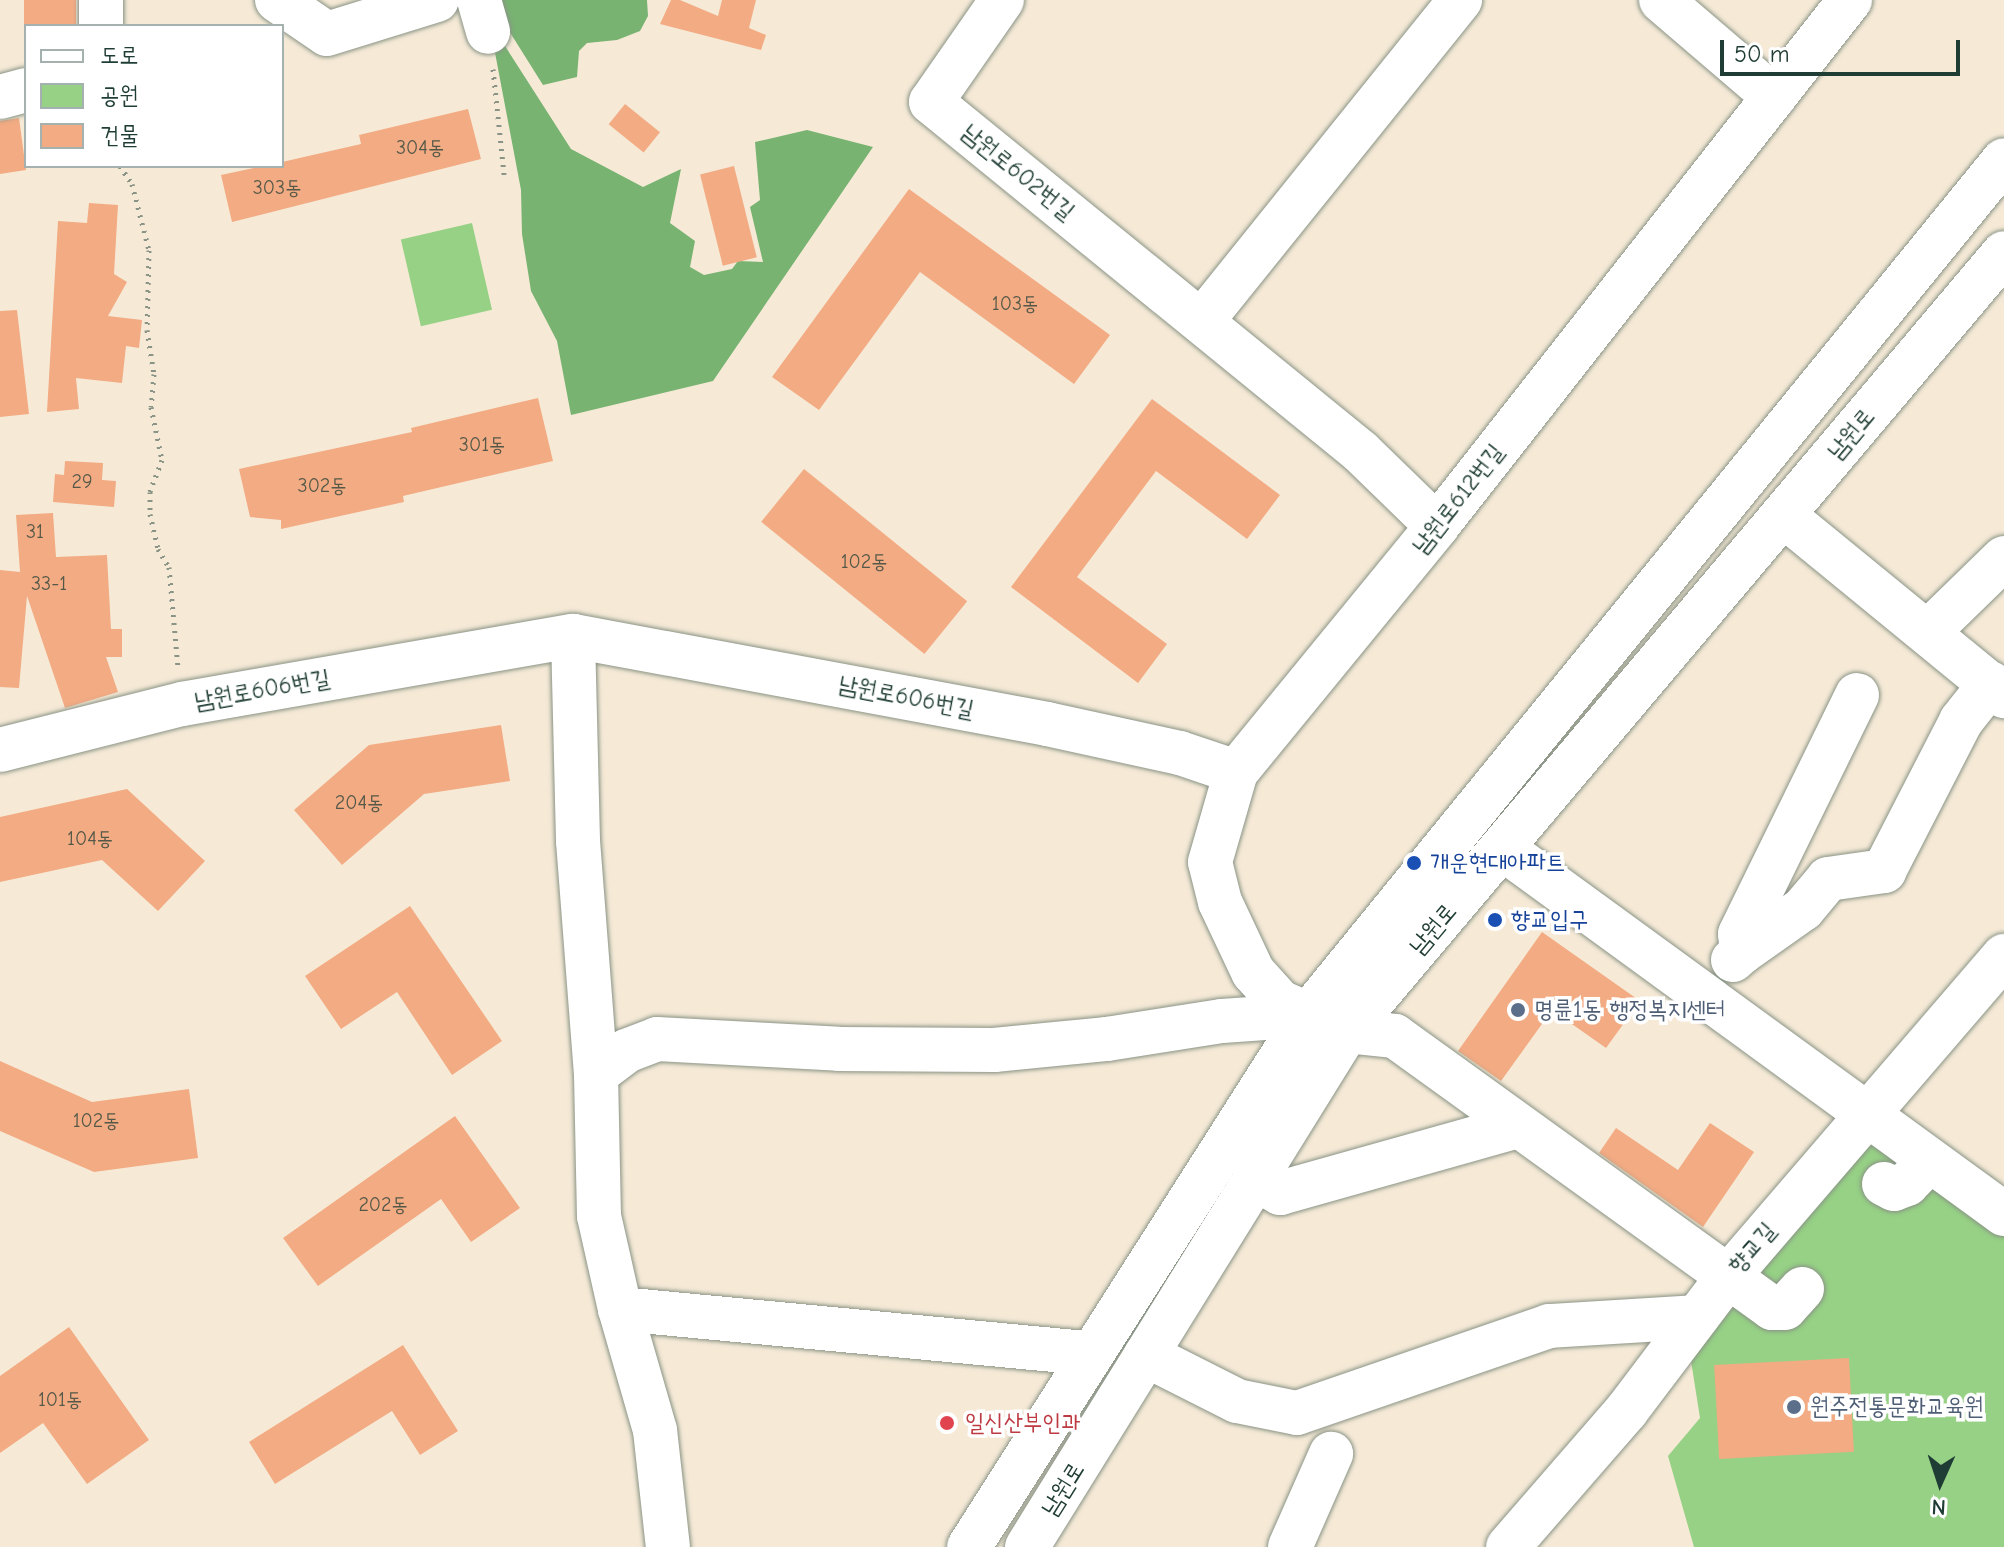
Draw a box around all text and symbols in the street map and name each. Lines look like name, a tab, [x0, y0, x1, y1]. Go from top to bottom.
legend	[24, 24, 284, 168]
scale bar	[1724, 24, 1964, 74]
text: 50 m	[1734, 40, 1790, 68]
text: 도로	[100, 41, 139, 69]
text: 공원	[100, 81, 139, 109]
street label: 남원로602번길	[956, 118, 1080, 226]
text: 건물	[100, 121, 139, 149]
house number: 304동	[396, 135, 444, 159]
house number: 303동	[253, 175, 301, 199]
house number: 103동	[992, 291, 1038, 315]
street label: 남원로	[1821, 403, 1881, 465]
house number: 301동	[459, 432, 505, 456]
street label: 남원로612번길	[1406, 438, 1510, 560]
house number: 29	[71, 469, 93, 493]
house number: 302동	[298, 473, 346, 497]
house number: 31	[26, 519, 44, 543]
house number: 102동	[841, 549, 887, 573]
house number: 33-1	[31, 571, 67, 595]
street label: 남원로606번길	[192, 664, 332, 716]
street label: 남원로606번길	[836, 670, 976, 724]
house number: 204동	[335, 790, 383, 814]
house number: 104동	[67, 826, 113, 850]
place label: 개운현대아파트	[1430, 849, 1565, 877]
marker: 개운현대아파트	[1405, 854, 1423, 872]
street label: 남원로	[1403, 898, 1463, 960]
place label: 향교입구	[1511, 906, 1588, 934]
marker: 향교입구	[1486, 911, 1504, 929]
place label: 명륜1동 행정복지센터	[1534, 996, 1725, 1024]
marker: 명륜1동 행정복지센터	[1509, 1001, 1527, 1019]
house number: 102동	[73, 1108, 119, 1132]
house number: 202동	[358, 1192, 408, 1216]
street label: 향교길	[1722, 1217, 1782, 1279]
house number: 101동	[38, 1387, 82, 1411]
place label: 원주전통문화교육원	[1810, 1393, 1984, 1421]
marker: 원주전통문화교육원	[1785, 1398, 1803, 1416]
place label: 일신산부인과	[965, 1409, 1081, 1437]
marker: 일신산부인과	[936, 1412, 958, 1434]
north arrow	[1900, 1443, 1980, 1523]
street label: 남원로	[1035, 1457, 1091, 1521]
text: N	[1931, 1494, 1947, 1520]

